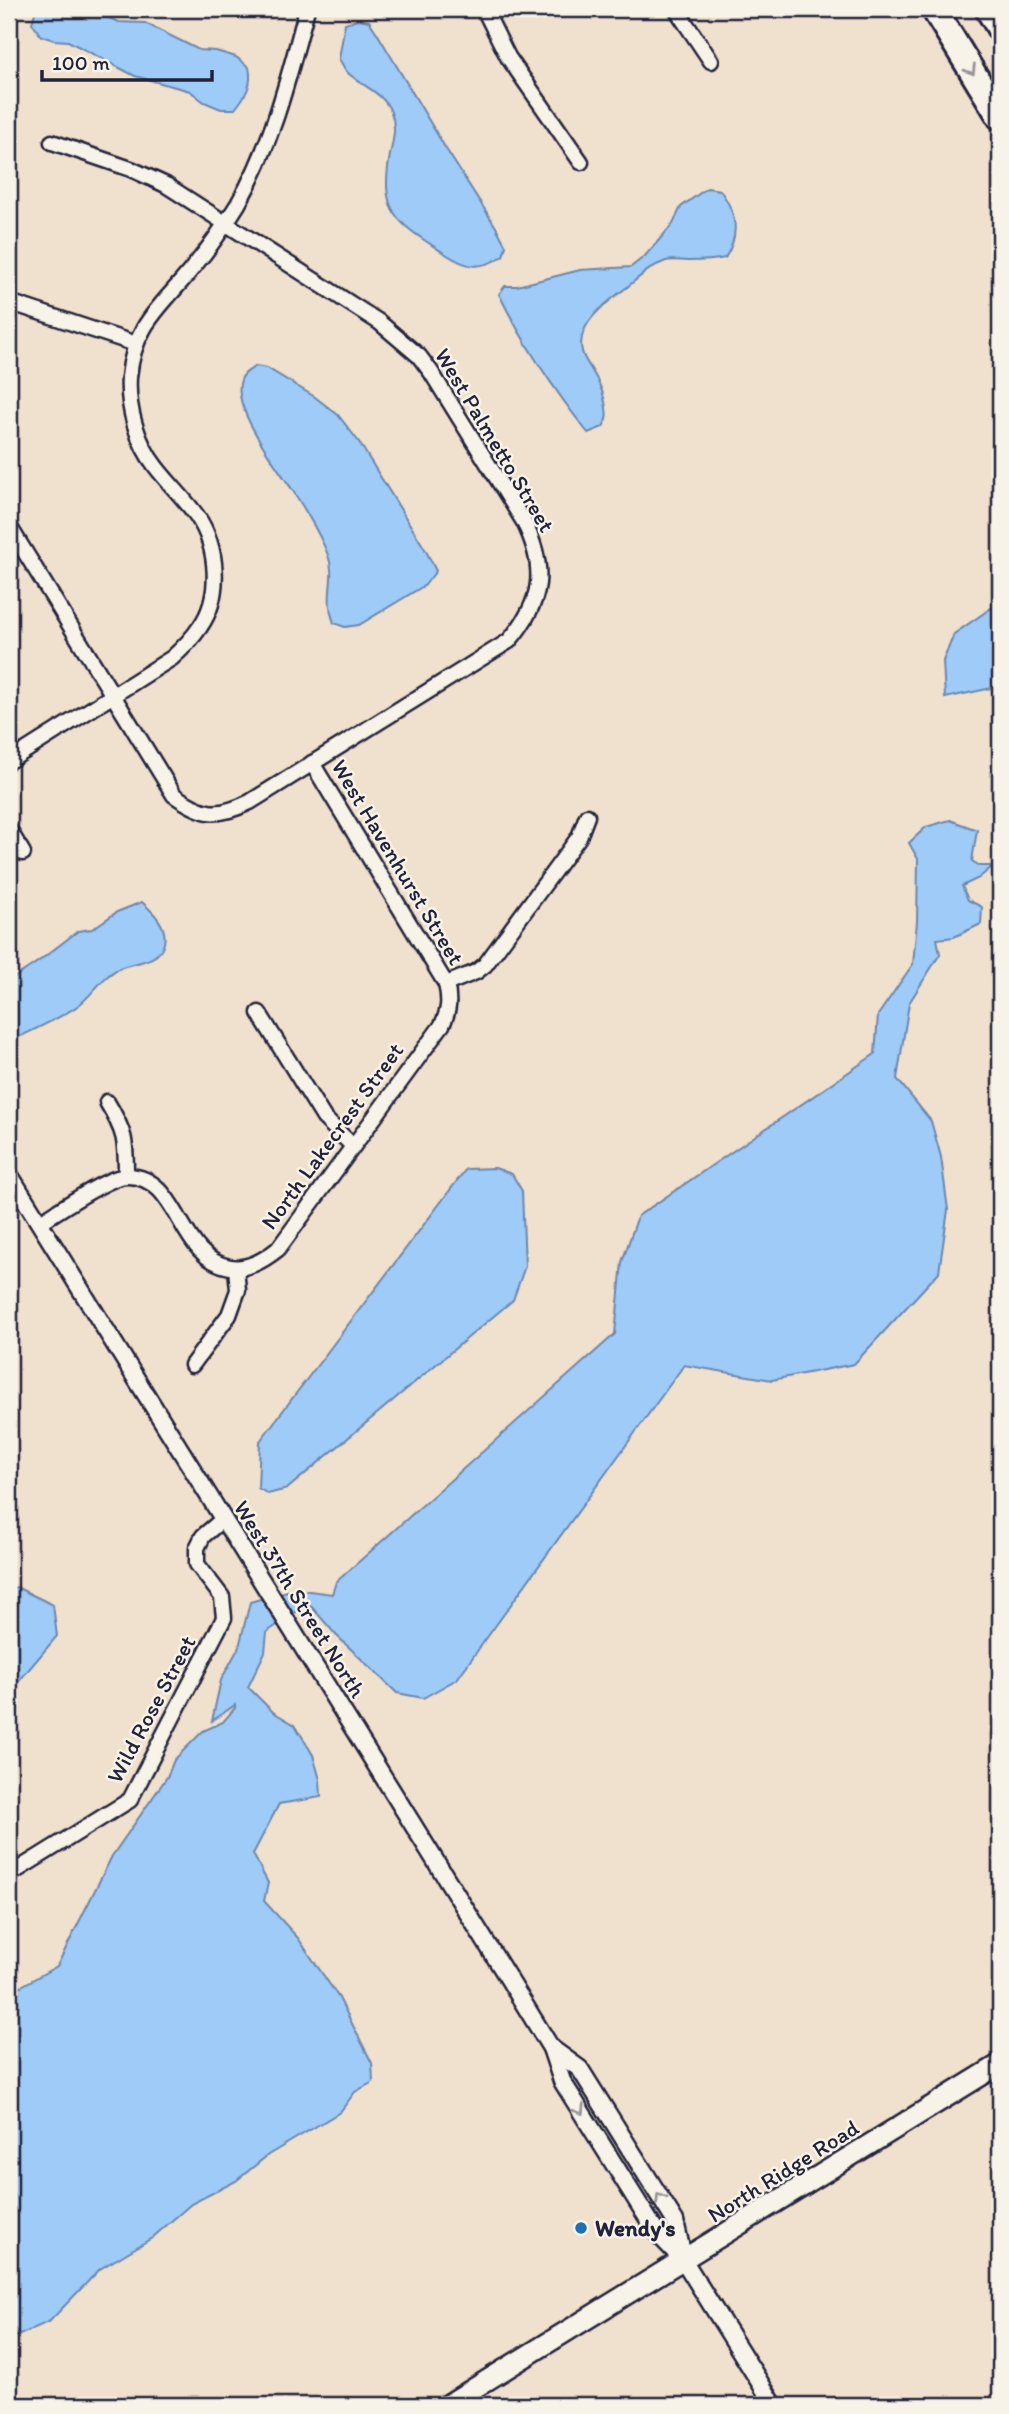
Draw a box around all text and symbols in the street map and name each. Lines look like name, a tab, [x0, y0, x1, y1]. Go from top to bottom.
scale bar	[42, 38, 212, 82]
text: 100 m	[52, 50, 110, 75]
one-way arrow	[963, 63, 976, 76]
street label: West Palmetto Street	[429, 343, 561, 537]
street label: West Havenhurst Street	[326, 754, 471, 970]
street label: North Lakecrest Street	[255, 1037, 409, 1235]
street label: West 37th Street North	[228, 1495, 372, 1703]
street label: Wild Rose Street	[100, 1630, 202, 1787]
one-way arrow	[571, 2102, 584, 2115]
street label: North Ridge Road	[702, 2113, 864, 2229]
one-way arrow	[656, 2193, 669, 2206]
place label: Wendy's	[595, 2214, 676, 2242]
marker: Wendy's	[573, 2220, 589, 2236]

